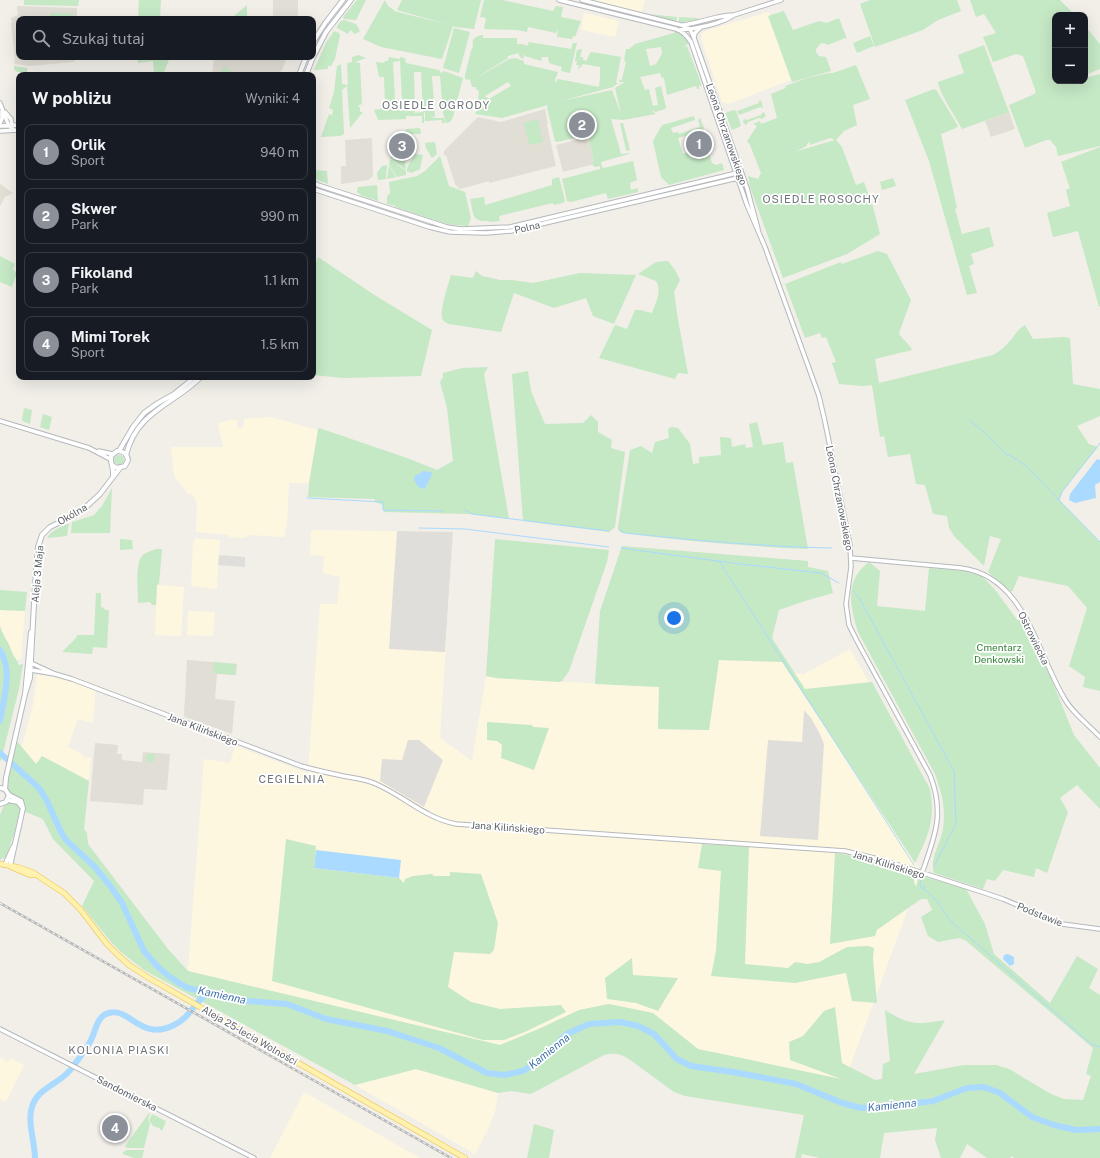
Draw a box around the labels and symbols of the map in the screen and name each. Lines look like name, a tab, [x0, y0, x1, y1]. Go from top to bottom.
street label: Leona Chrzanowskiego	[704, 81, 750, 187]
district label: OSIEDLE OGRODY	[382, 99, 490, 111]
pin: 2	[569, 110, 595, 140]
pin: 1	[686, 129, 712, 159]
pin: 3	[389, 131, 415, 161]
district label: OSIEDLE ROSOCHY	[762, 193, 880, 205]
street label: Polna	[513, 218, 541, 236]
street label: Leona Chrzanowskiego	[824, 444, 856, 552]
street label: Okólna	[55, 501, 89, 527]
street label: Aleja 3 Maja	[29, 545, 45, 603]
your location	[664, 608, 684, 628]
street label: Ostrowiecka	[1016, 609, 1052, 667]
park label: Cmentarz Denkowski	[974, 641, 1024, 665]
street label: Jana Kilińskiego	[166, 710, 240, 748]
district label: CEGIELNIA	[258, 773, 326, 785]
street label: Jana Kilińskiego	[471, 818, 546, 836]
street label: Jana Kilińskiego	[852, 847, 927, 881]
street label: Podstawie	[1015, 899, 1065, 929]
water label: Kamienna	[197, 984, 247, 1006]
street label: Aleja 25-lecia Wolności	[200, 1003, 300, 1067]
water label: Kamienna	[526, 1031, 572, 1071]
district label: KOLONIA PIASKI	[68, 1044, 170, 1056]
street label: Sandomierska	[95, 1073, 159, 1113]
water label: Kamienna	[867, 1096, 917, 1114]
pin: 4	[102, 1113, 128, 1143]

